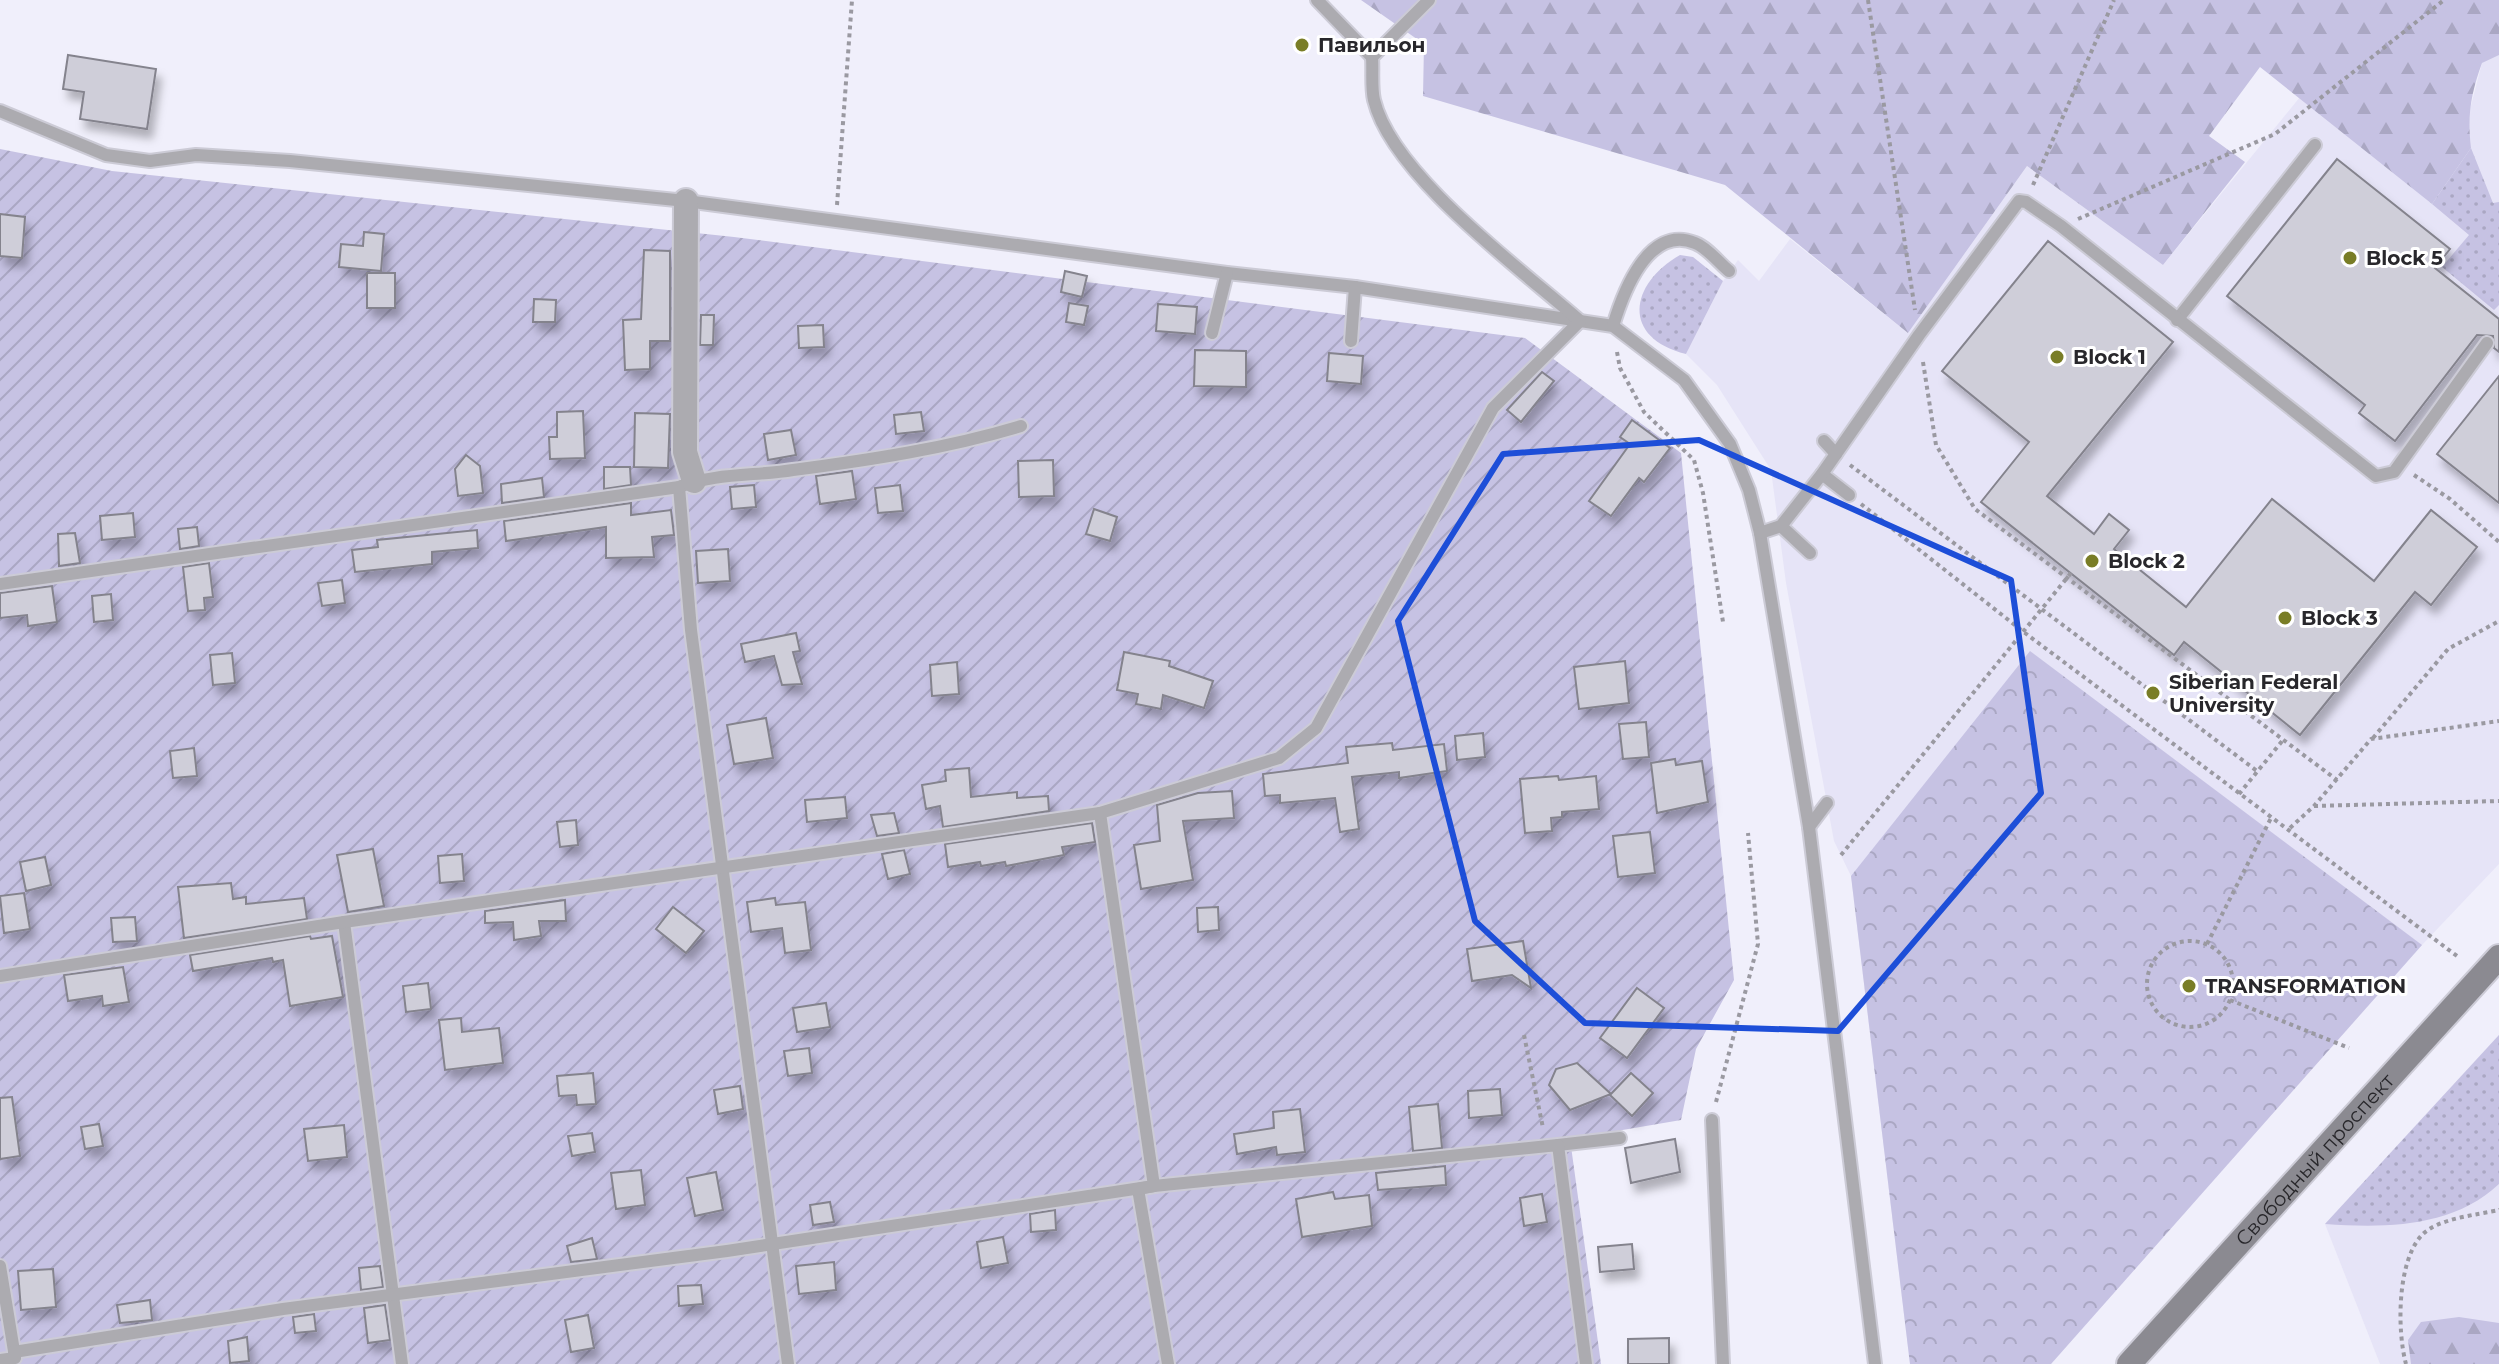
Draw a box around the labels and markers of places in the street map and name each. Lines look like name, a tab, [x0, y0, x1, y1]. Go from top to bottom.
place label: Павильон	[1318, 33, 1425, 57]
marker: Павильон	[1293, 36, 1311, 54]
place label: Block 5	[2366, 246, 2443, 270]
marker: Block 5	[2341, 249, 2359, 267]
place label: Block 1	[2073, 345, 2146, 369]
marker: Block 1	[2048, 348, 2066, 366]
place label: Block 2	[2108, 549, 2185, 573]
marker: Block 2	[2083, 552, 2101, 570]
place label: Block 3	[2301, 606, 2378, 630]
marker: Block 3	[2276, 609, 2294, 627]
place label: Siberian Federal University	[2169, 670, 2338, 717]
marker: Siberian Federal University	[2144, 684, 2162, 702]
place label: TRANSFORMATION	[2205, 974, 2406, 998]
marker: TRANSFORMATION	[2180, 977, 2198, 995]

